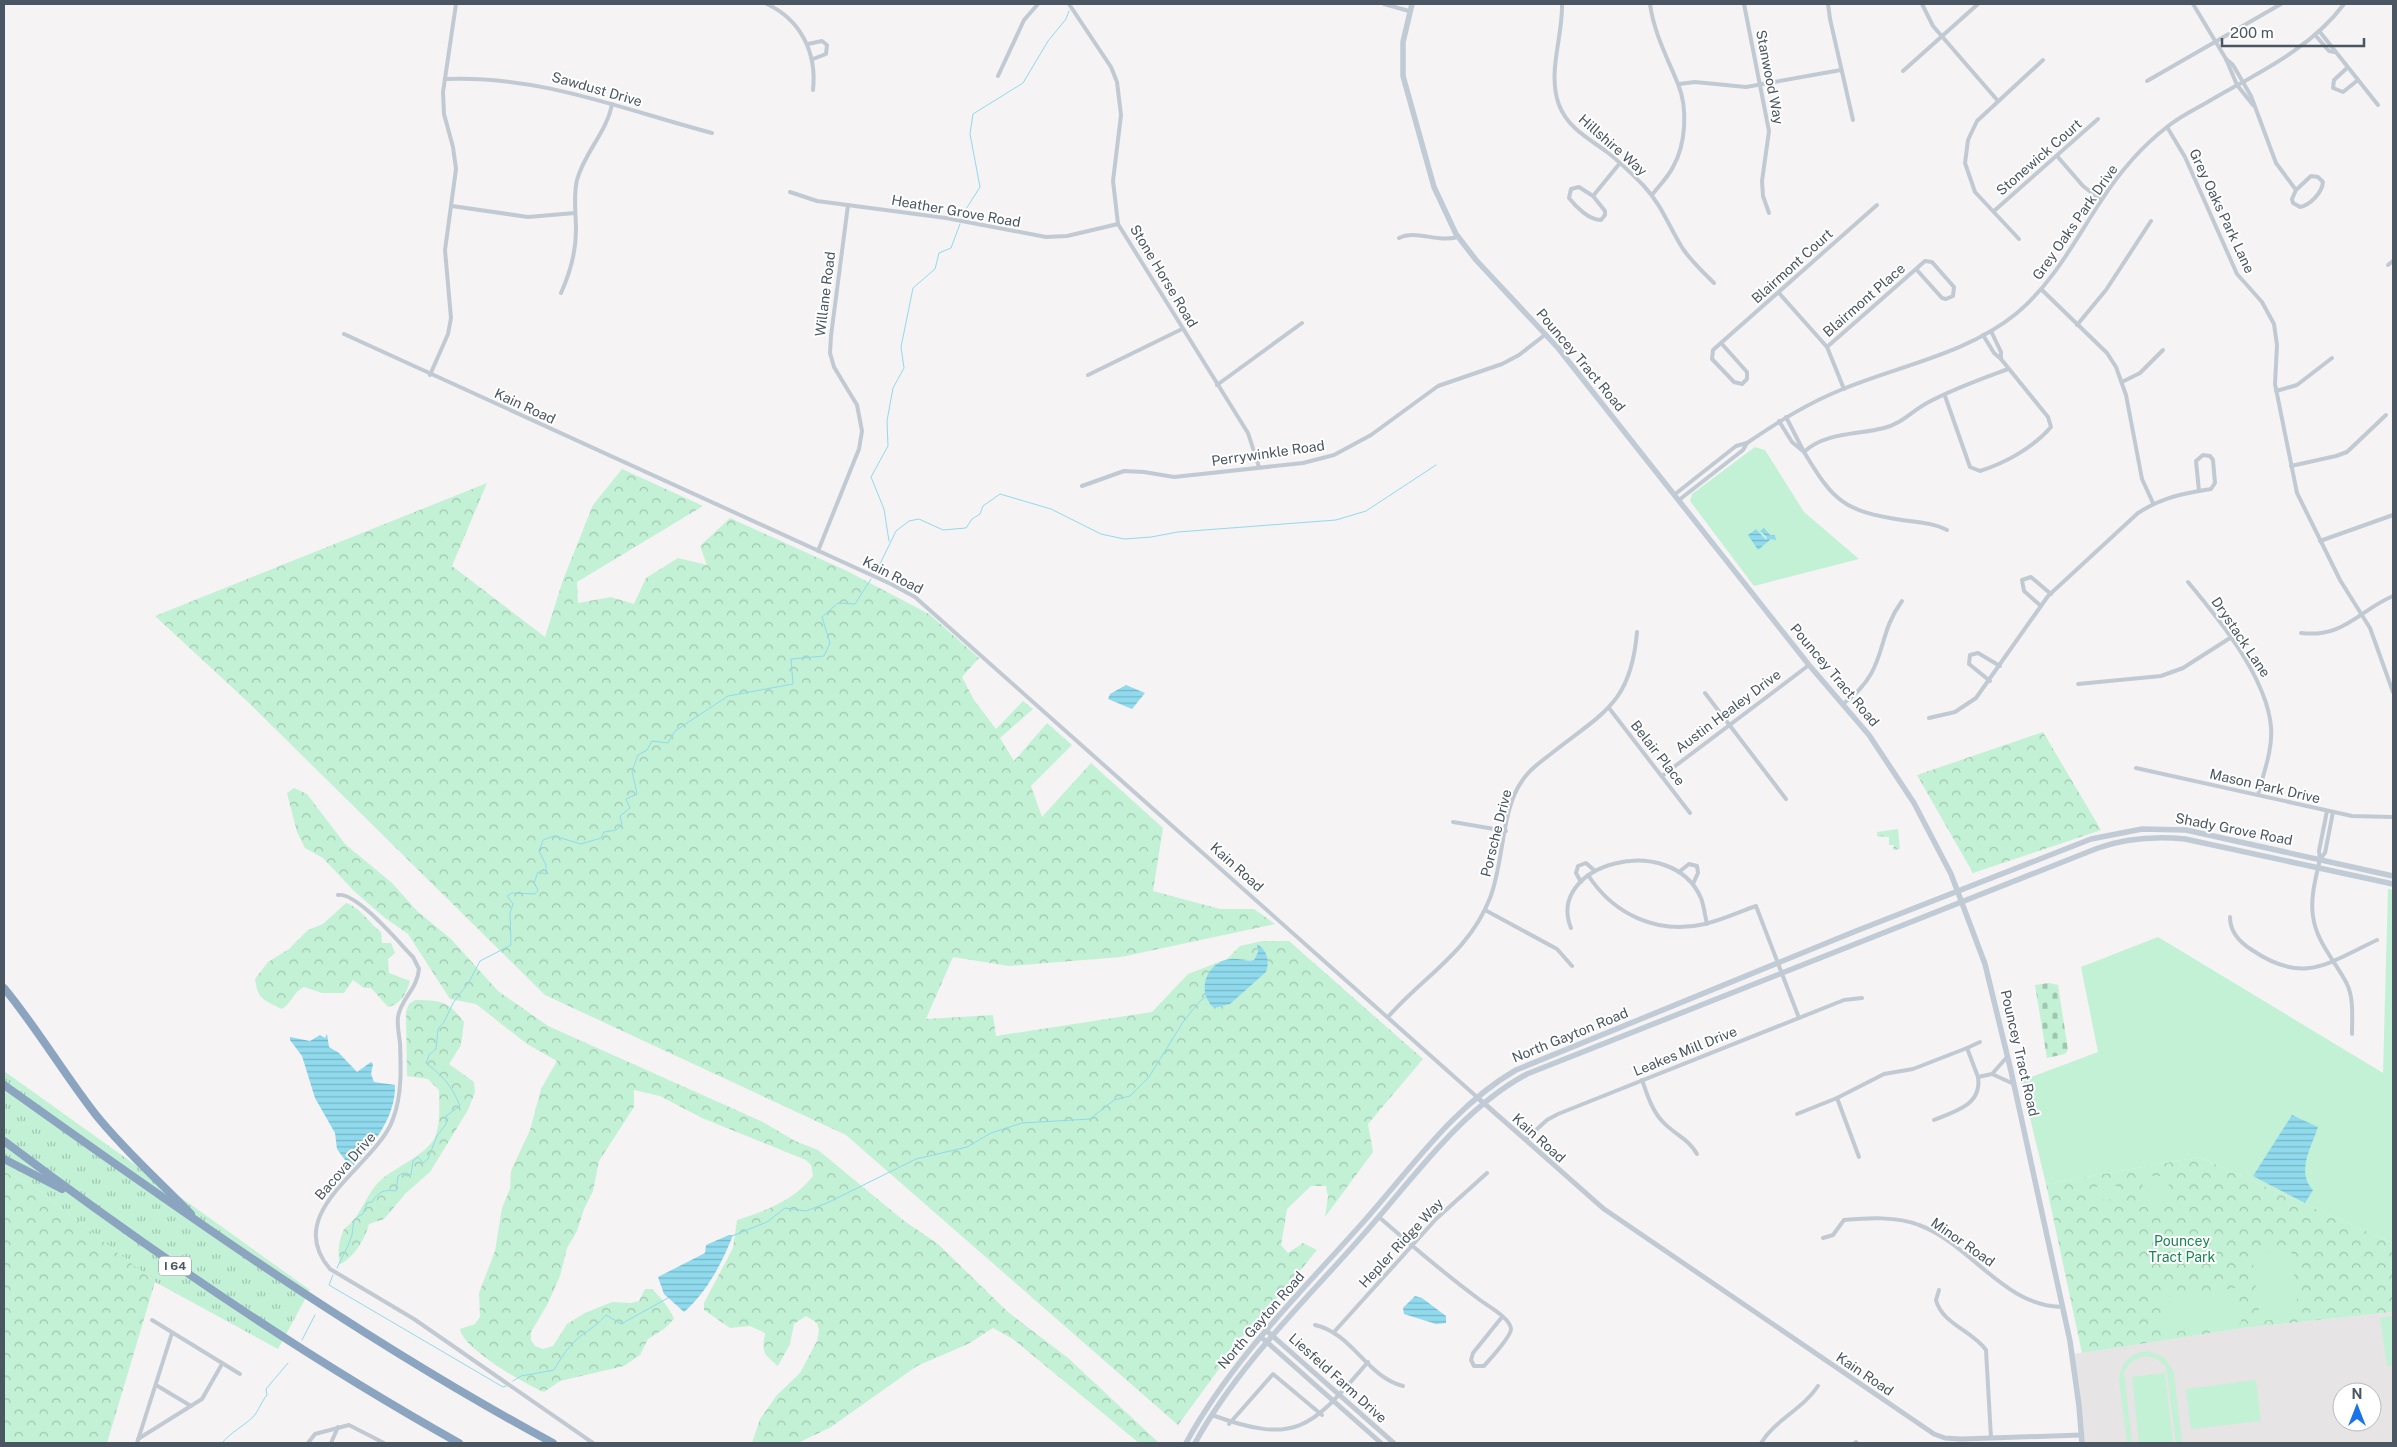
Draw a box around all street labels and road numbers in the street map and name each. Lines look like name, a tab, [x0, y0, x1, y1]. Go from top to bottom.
street label: Stanwood Way	[1753, 28, 1787, 126]
street label: Sawdust Drive	[550, 68, 644, 110]
street label: Hillshire Way	[1576, 111, 1651, 179]
street label: Stonewick Court	[1993, 116, 2085, 198]
street label: Grey Oaks Park Lane	[2186, 146, 2258, 276]
street label: Grey Oaks Park Drive	[2029, 161, 2121, 283]
street label: Heather Grove Road	[890, 192, 1022, 230]
street label: Stone Horse Road	[1127, 222, 1201, 330]
street label: Blairmont Court	[1748, 225, 1836, 307]
street label: Willane Road	[812, 251, 838, 337]
street label: Blairmont Place	[1820, 260, 1908, 340]
street label: Pouncey Tract Road	[1533, 305, 1629, 415]
street label: Kain Road	[492, 385, 558, 427]
street label: Perrywinkle Road	[1210, 437, 1326, 469]
street label: Kain Road	[860, 553, 926, 597]
street label: Drystack Lane	[2208, 594, 2274, 680]
street label: Pouncey Tract Road	[1787, 620, 1883, 730]
street label: Austin Healey Drive	[1672, 666, 1784, 756]
street label: Belair Place	[1628, 717, 1688, 789]
street label: Mason Park Drive	[2208, 765, 2322, 807]
street label: Porsche Drive	[1477, 788, 1515, 878]
street label: Shady Grove Road	[2174, 810, 2294, 848]
street label: Kain Road	[1207, 839, 1267, 895]
street label: Pouncey Tract Road	[1998, 988, 2042, 1118]
street label: North Gayton Road	[1510, 1004, 1630, 1066]
street label: Leakes Mill Drive	[1631, 1023, 1739, 1079]
street label: Kain Road	[1509, 1110, 1569, 1166]
street label: Bacova Drive	[311, 1129, 379, 1203]
street label: Hepler Ridge Way	[1356, 1195, 1447, 1291]
street label: Minor Road	[1928, 1214, 1998, 1270]
road number: I 64	[159, 1256, 191, 1276]
street label: North Gayton Road	[1214, 1268, 1308, 1372]
street label: Liesfeld Farm Drive	[1286, 1330, 1390, 1426]
street label: Kain Road	[1833, 1349, 1897, 1399]

